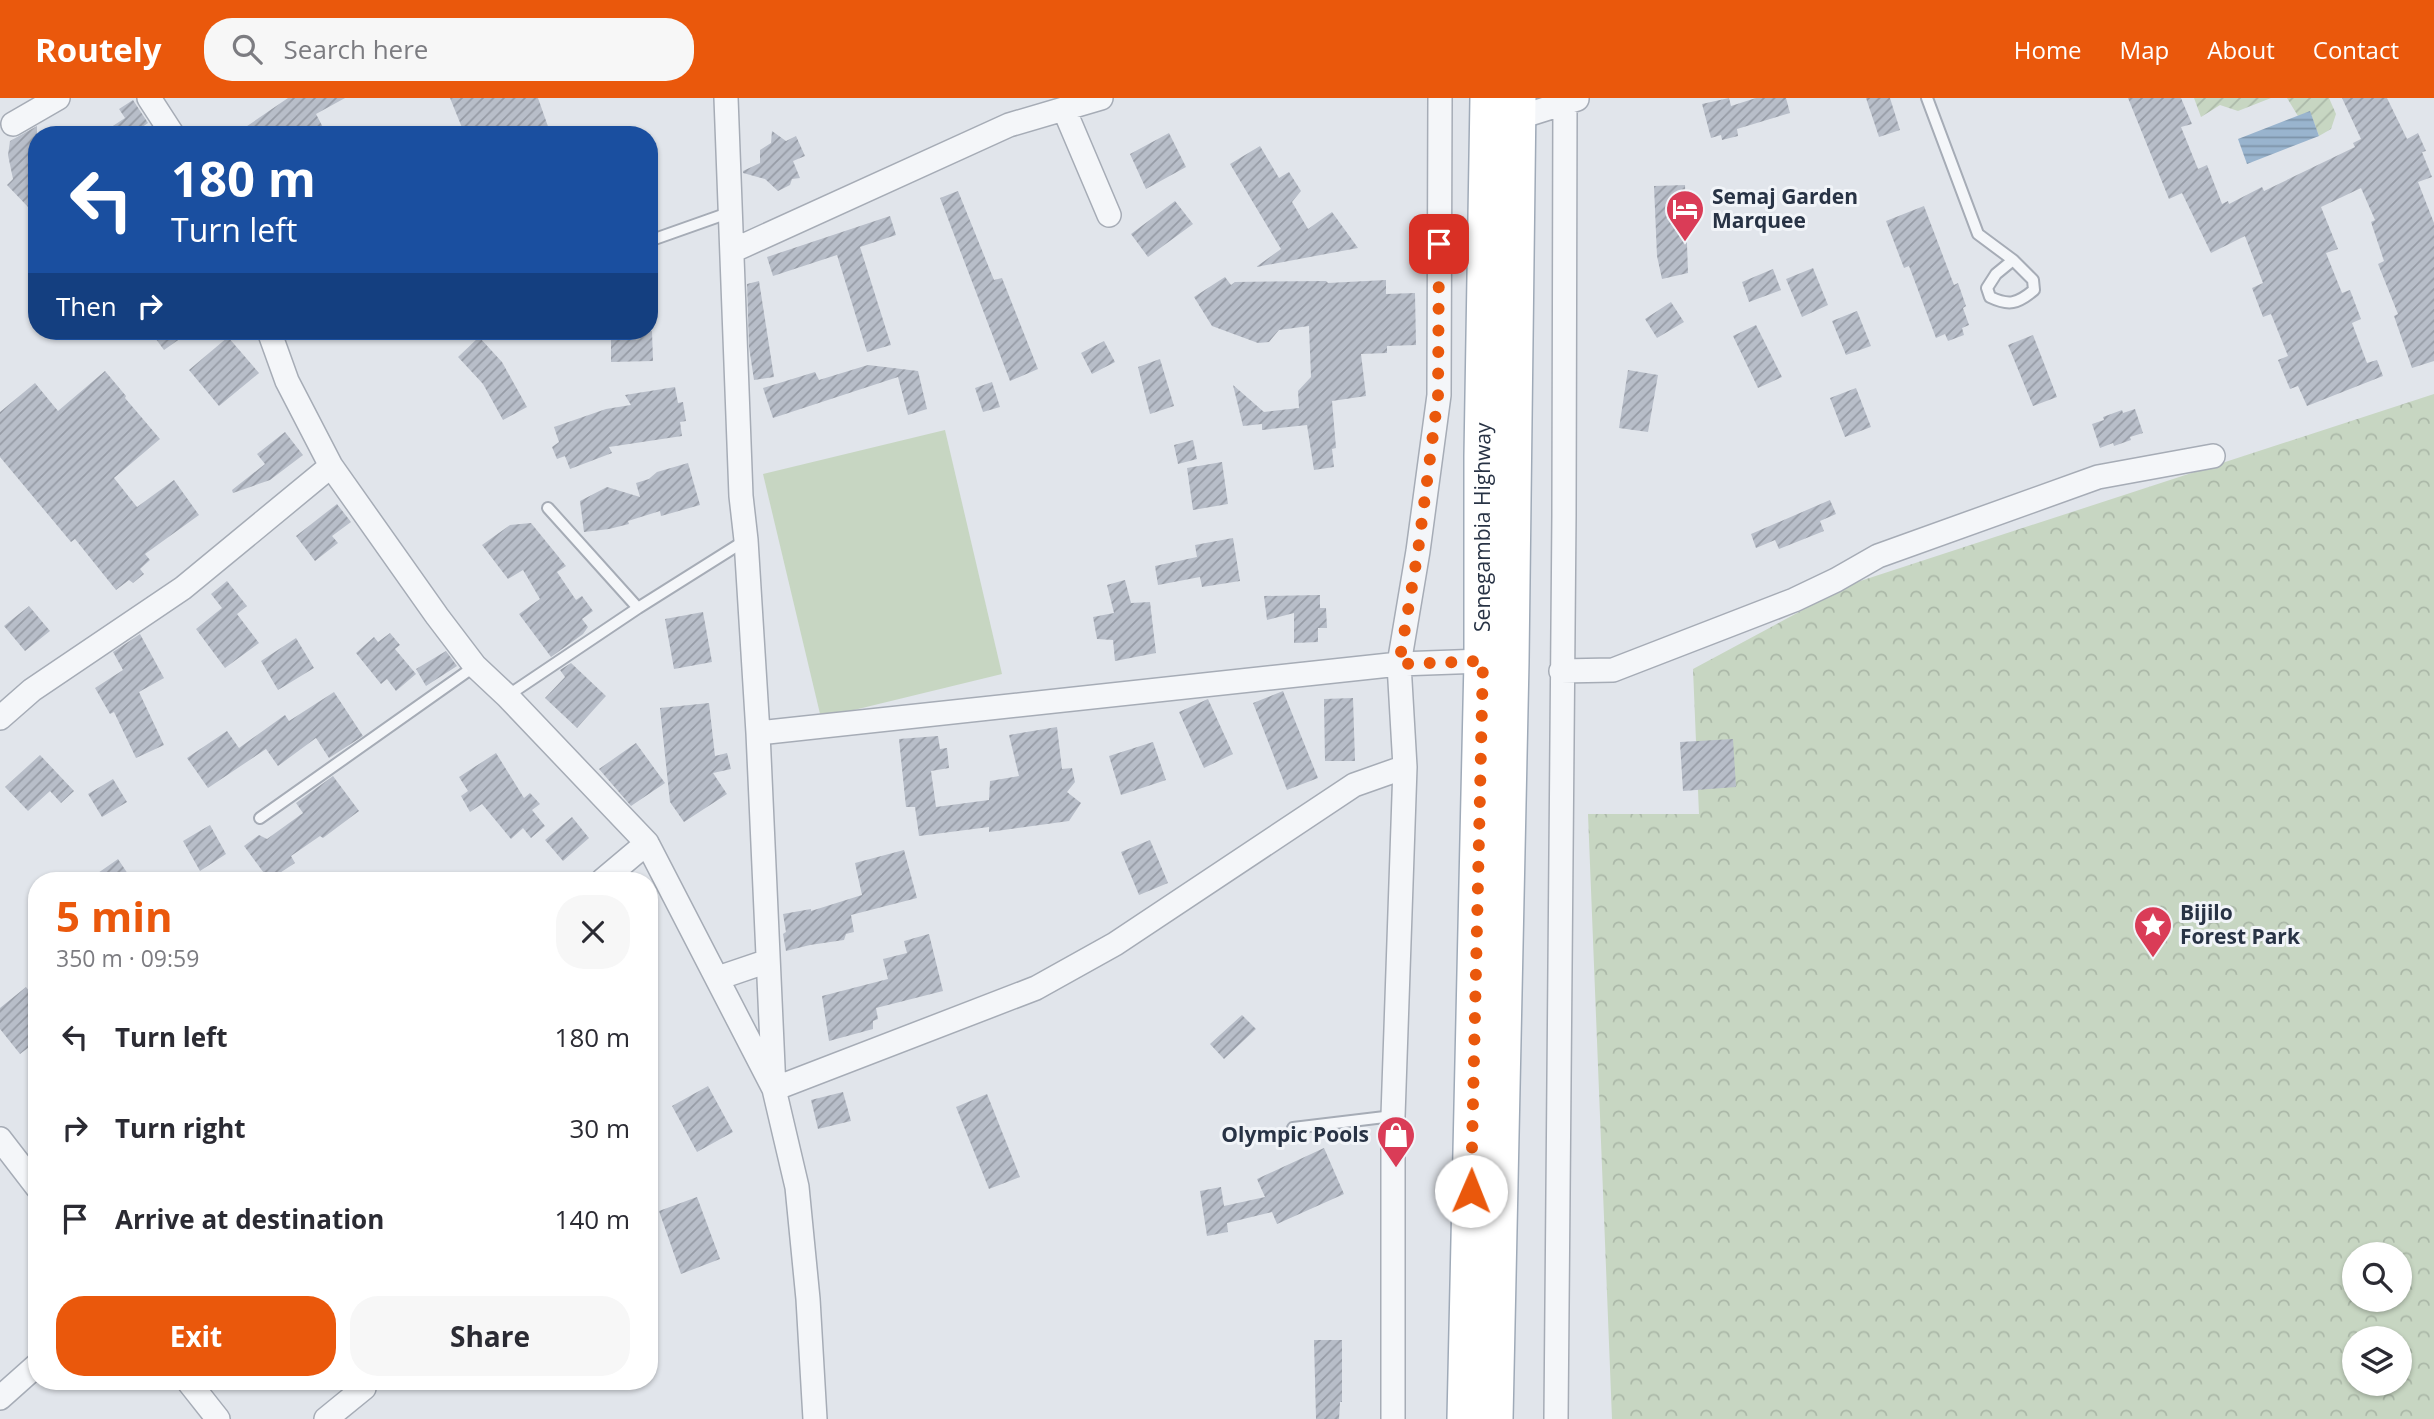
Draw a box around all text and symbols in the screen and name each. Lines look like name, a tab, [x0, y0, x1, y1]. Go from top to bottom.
search box	[204, 18, 694, 81]
text: Routely	[35, 27, 162, 72]
icon: search	[228, 30, 266, 68]
text: Search here	[284, 31, 428, 67]
text: Home	[2014, 33, 2082, 66]
text: Map	[2120, 33, 2169, 66]
text: About	[2207, 33, 2275, 66]
text: Contact	[2313, 33, 2399, 66]
text: 180 m	[171, 145, 316, 211]
icon: left	[56, 154, 147, 245]
place label: Semaj Garden Marquee	[1712, 182, 1858, 234]
hotel icon: Semaj Garden Marquee	[1664, 188, 1706, 243]
text: Turn left	[171, 208, 297, 251]
pin	[1409, 214, 1469, 274]
icon: arrive	[1420, 225, 1458, 263]
icon: right	[131, 287, 169, 325]
text: Then	[56, 288, 117, 324]
street label: Senegambia Highway	[1468, 422, 1497, 632]
text: 5 min	[56, 887, 173, 944]
button: close	[556, 895, 630, 969]
place label: Bijilo Forest Park	[2180, 898, 2301, 950]
place icon: Bijilo Forest Park	[2132, 904, 2174, 959]
text: 350 m · 09:59	[56, 942, 199, 974]
icon: left	[56, 1018, 94, 1056]
text: Turn left	[115, 1019, 227, 1055]
text: 180 m	[555, 1019, 630, 1055]
icon: right	[56, 1109, 94, 1147]
text: Turn right	[115, 1110, 246, 1146]
text: 30 m	[569, 1110, 630, 1146]
shop icon: Olympic Pools	[1375, 1114, 1417, 1169]
place label: Olympic Pools	[1221, 1120, 1369, 1148]
position arrow	[1434, 1154, 1508, 1228]
icon: arrive	[56, 1200, 94, 1238]
text: Arrive at destination	[115, 1201, 384, 1237]
text: 140 m	[555, 1201, 630, 1237]
map controls	[2342, 1242, 2412, 1396]
button: search	[2342, 1242, 2412, 1312]
button: Exit	[56, 1296, 336, 1376]
button: Share	[350, 1296, 630, 1376]
button: layers	[2342, 1326, 2412, 1396]

